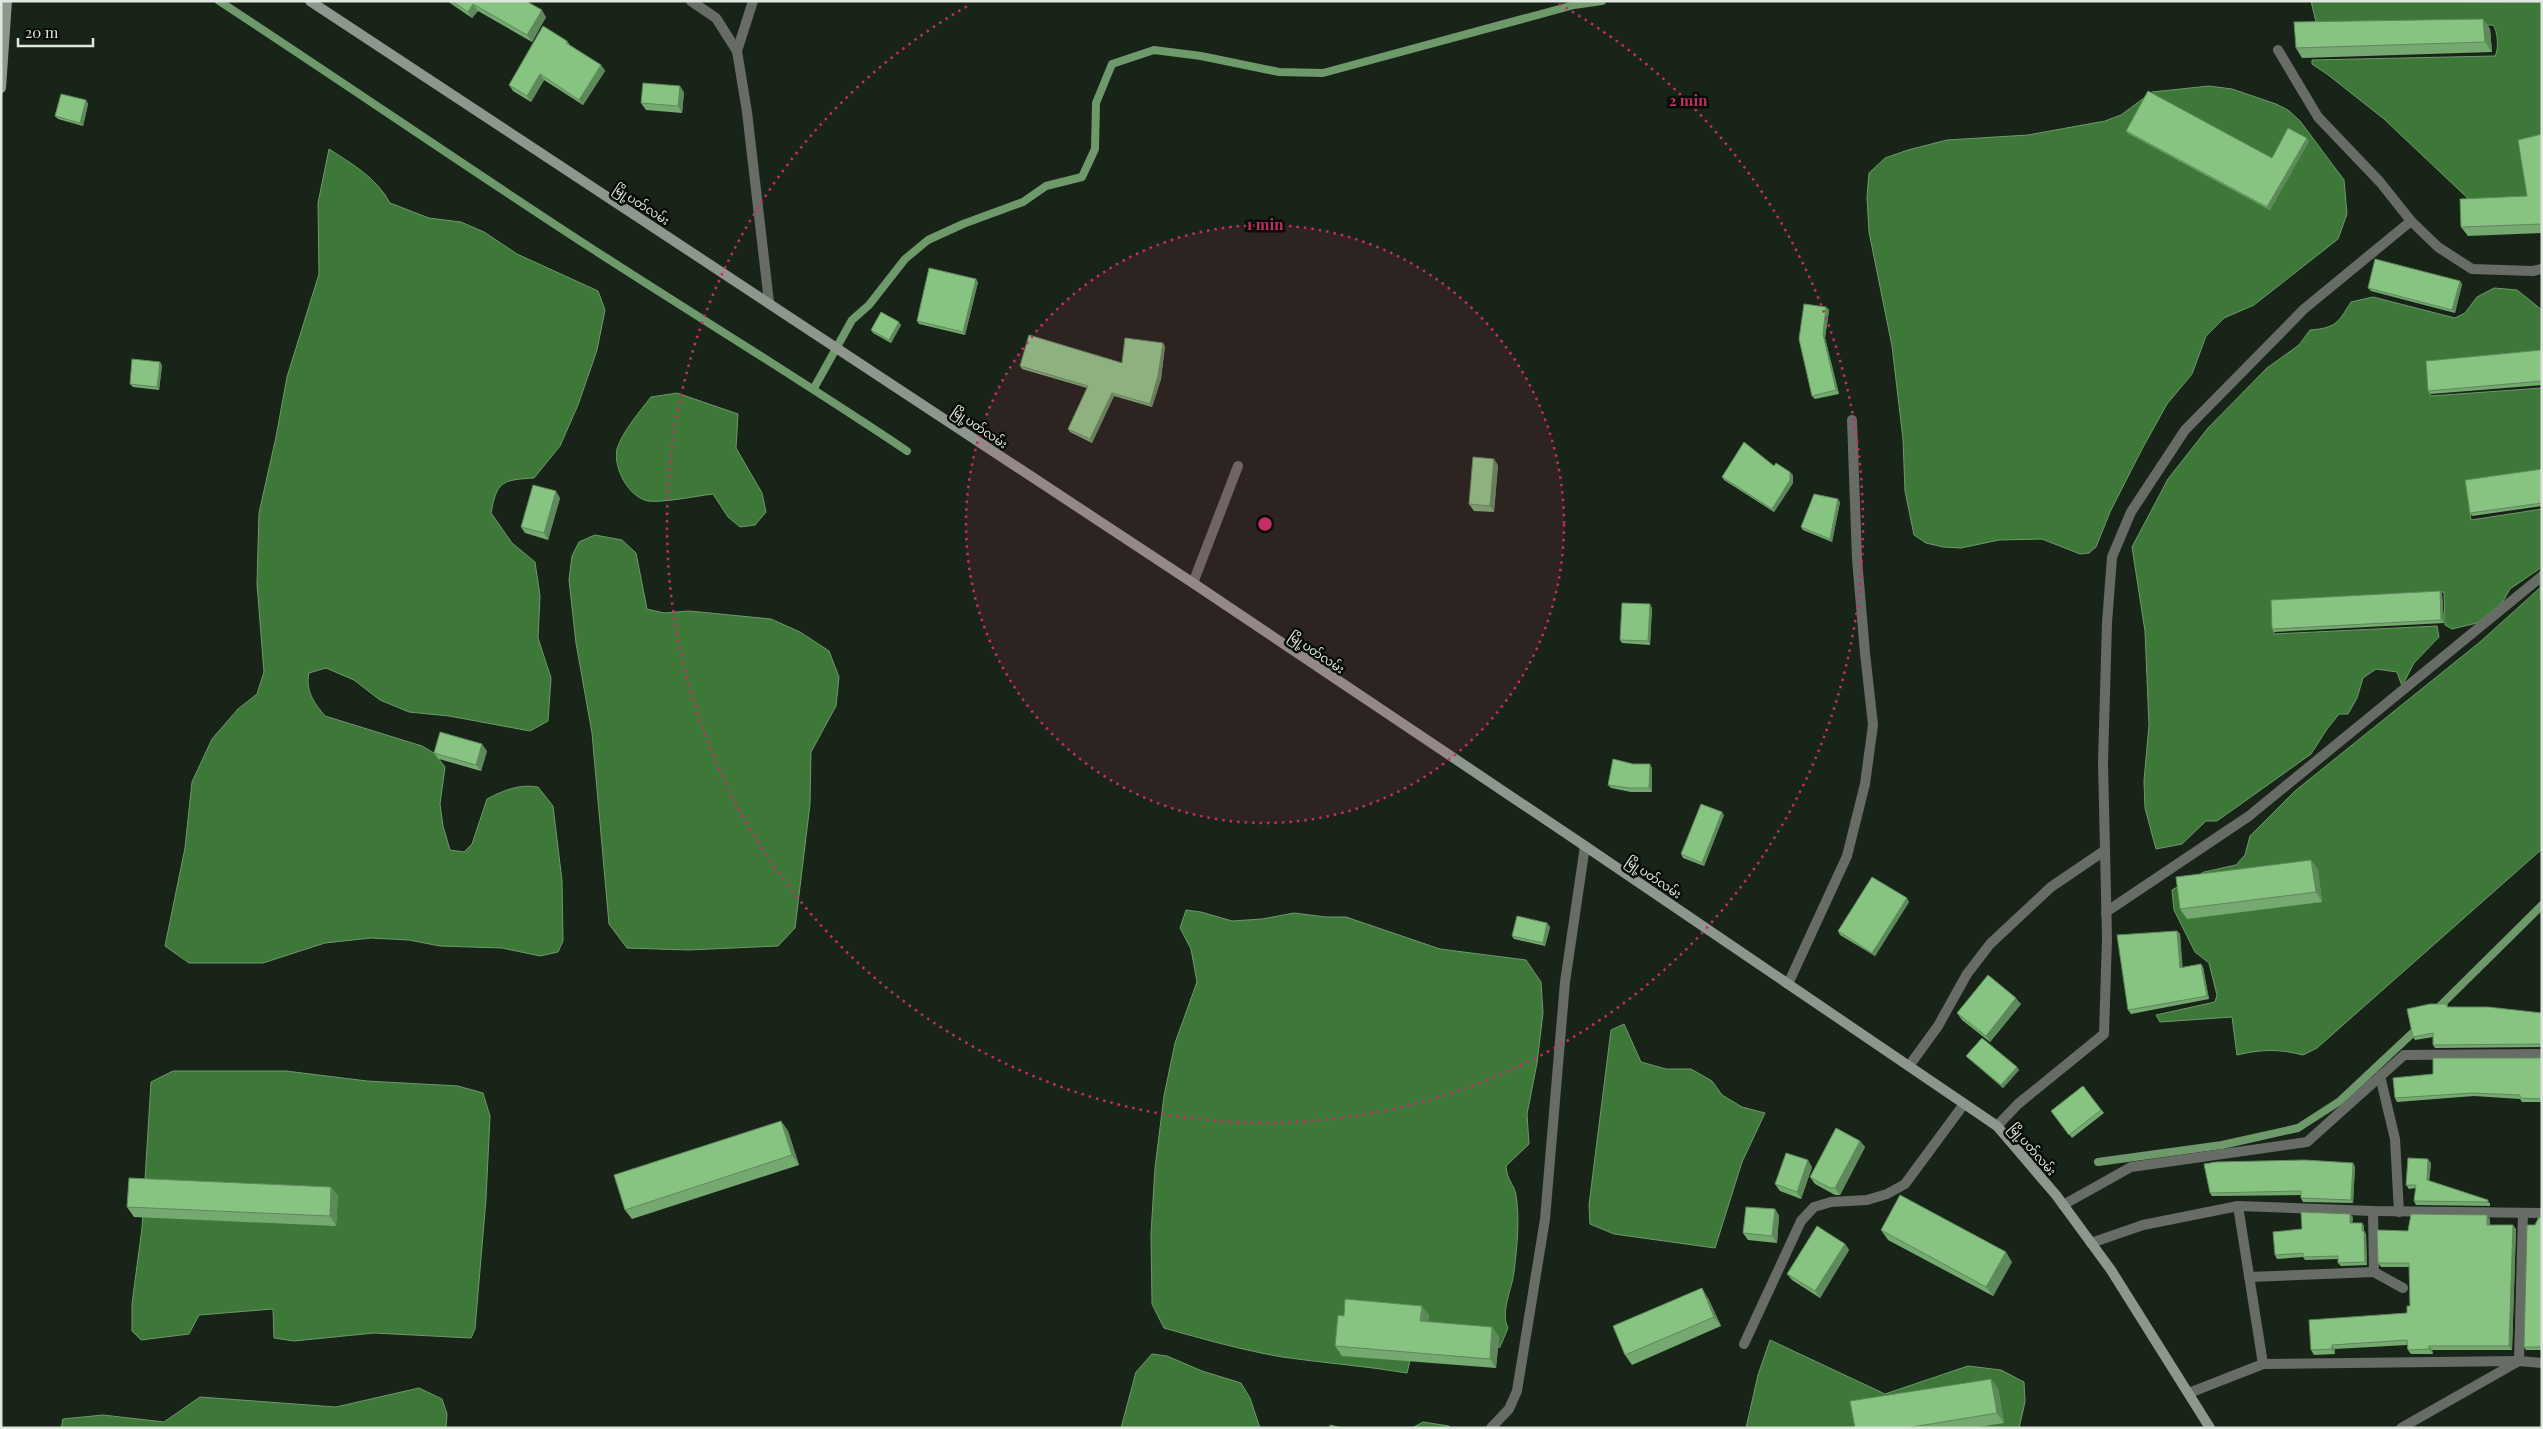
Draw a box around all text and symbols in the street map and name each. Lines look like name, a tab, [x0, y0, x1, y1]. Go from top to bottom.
scale bar	[18, 15, 92, 47]
text: 20 m	[25, 22, 59, 42]
text: 2 min	[1669, 90, 1708, 110]
street label: မြို့ပတ်လမ်း	[609, 180, 673, 231]
text: 1 min	[1247, 214, 1284, 234]
street label: မြို့ပတ်လမ်း	[947, 403, 1011, 454]
centre of rings	[1256, 515, 1274, 533]
street label: မြို့ပတ်လမ်း	[1284, 628, 1348, 679]
street label: မြို့ပတ်လမ်း	[1621, 853, 1685, 904]
street label: မြို့ပတ်လမ်း	[2004, 1120, 2060, 1180]

